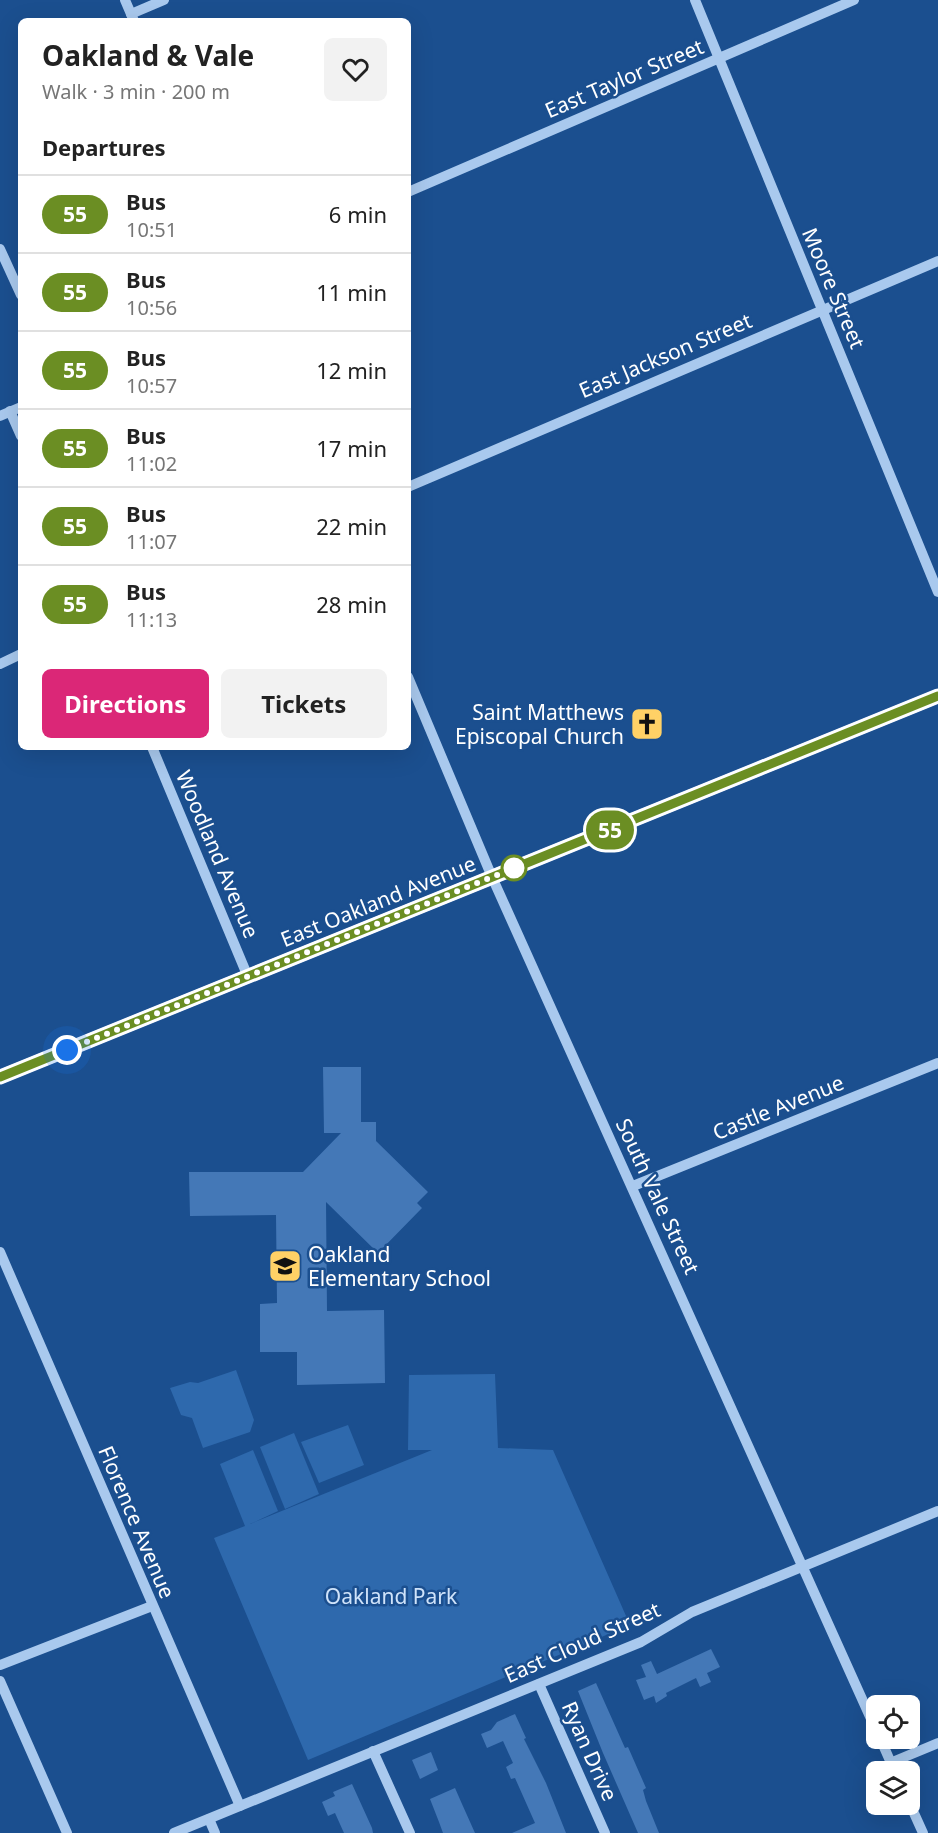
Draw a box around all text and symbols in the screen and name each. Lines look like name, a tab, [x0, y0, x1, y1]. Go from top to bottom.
street label: East Taylor Street	[540, 32, 708, 124]
text: Oakland & Vale	[42, 36, 254, 74]
button: heart	[324, 38, 387, 101]
text: Walk · 3 min · 200 m	[42, 78, 230, 105]
text: Departures	[42, 132, 166, 162]
text: Bus	[126, 186, 166, 216]
text: 6 min	[329, 199, 387, 229]
text: 55	[63, 200, 87, 228]
text: 10:51	[126, 216, 177, 243]
street label: Moore Street	[796, 223, 872, 353]
text: Bus	[126, 264, 166, 294]
text: 11 min	[316, 277, 387, 307]
text: 55	[63, 278, 87, 306]
text: 10:56	[126, 294, 177, 321]
street label: East Jackson Street	[574, 306, 756, 404]
text: Bus	[126, 342, 166, 372]
text: 12 min	[316, 355, 387, 385]
text: 55	[63, 356, 87, 384]
text: 10:57	[126, 372, 177, 399]
text: Bus	[126, 420, 166, 450]
text: 17 min	[316, 433, 387, 463]
text: 55	[63, 434, 87, 462]
text: 11:02	[126, 450, 177, 477]
text: Bus	[126, 498, 166, 528]
text: 22 min	[316, 511, 387, 541]
text: 55	[63, 512, 87, 540]
text: 11:07	[126, 528, 177, 555]
text: Bus	[126, 576, 166, 606]
text: 28 min	[316, 589, 387, 619]
text: 55	[63, 590, 87, 618]
text: 11:13	[126, 606, 177, 633]
button: Directions	[42, 669, 209, 738]
button: Tickets	[221, 669, 387, 738]
place label: Saint Matthews Episcopal Church	[455, 698, 624, 750]
church icon: Saint Matthews Episcopal Church	[629, 706, 665, 742]
street label: Woodland Avenue	[170, 766, 266, 942]
line badge: 55	[583, 810, 637, 850]
text: 55	[598, 816, 622, 844]
street label: East Oakland Avenue	[276, 849, 480, 953]
unlabelled marker	[501, 855, 527, 881]
your location	[52, 1035, 82, 1065]
street label: Castle Avenue	[708, 1068, 848, 1146]
street label: South Vale Street	[610, 1114, 706, 1279]
place label: Oakland Elementary School	[308, 1240, 491, 1292]
school or university icon: Oakland Elementary School	[267, 1248, 303, 1284]
street label: Florence Avenue	[92, 1441, 182, 1603]
park label: Oakland Park	[325, 1582, 458, 1610]
street label: East Cloud Street	[500, 1595, 665, 1689]
map controls	[866, 1695, 920, 1815]
button: locate	[866, 1695, 920, 1749]
street label: Ryan Drive	[556, 1697, 624, 1805]
button: layers	[866, 1761, 920, 1815]

